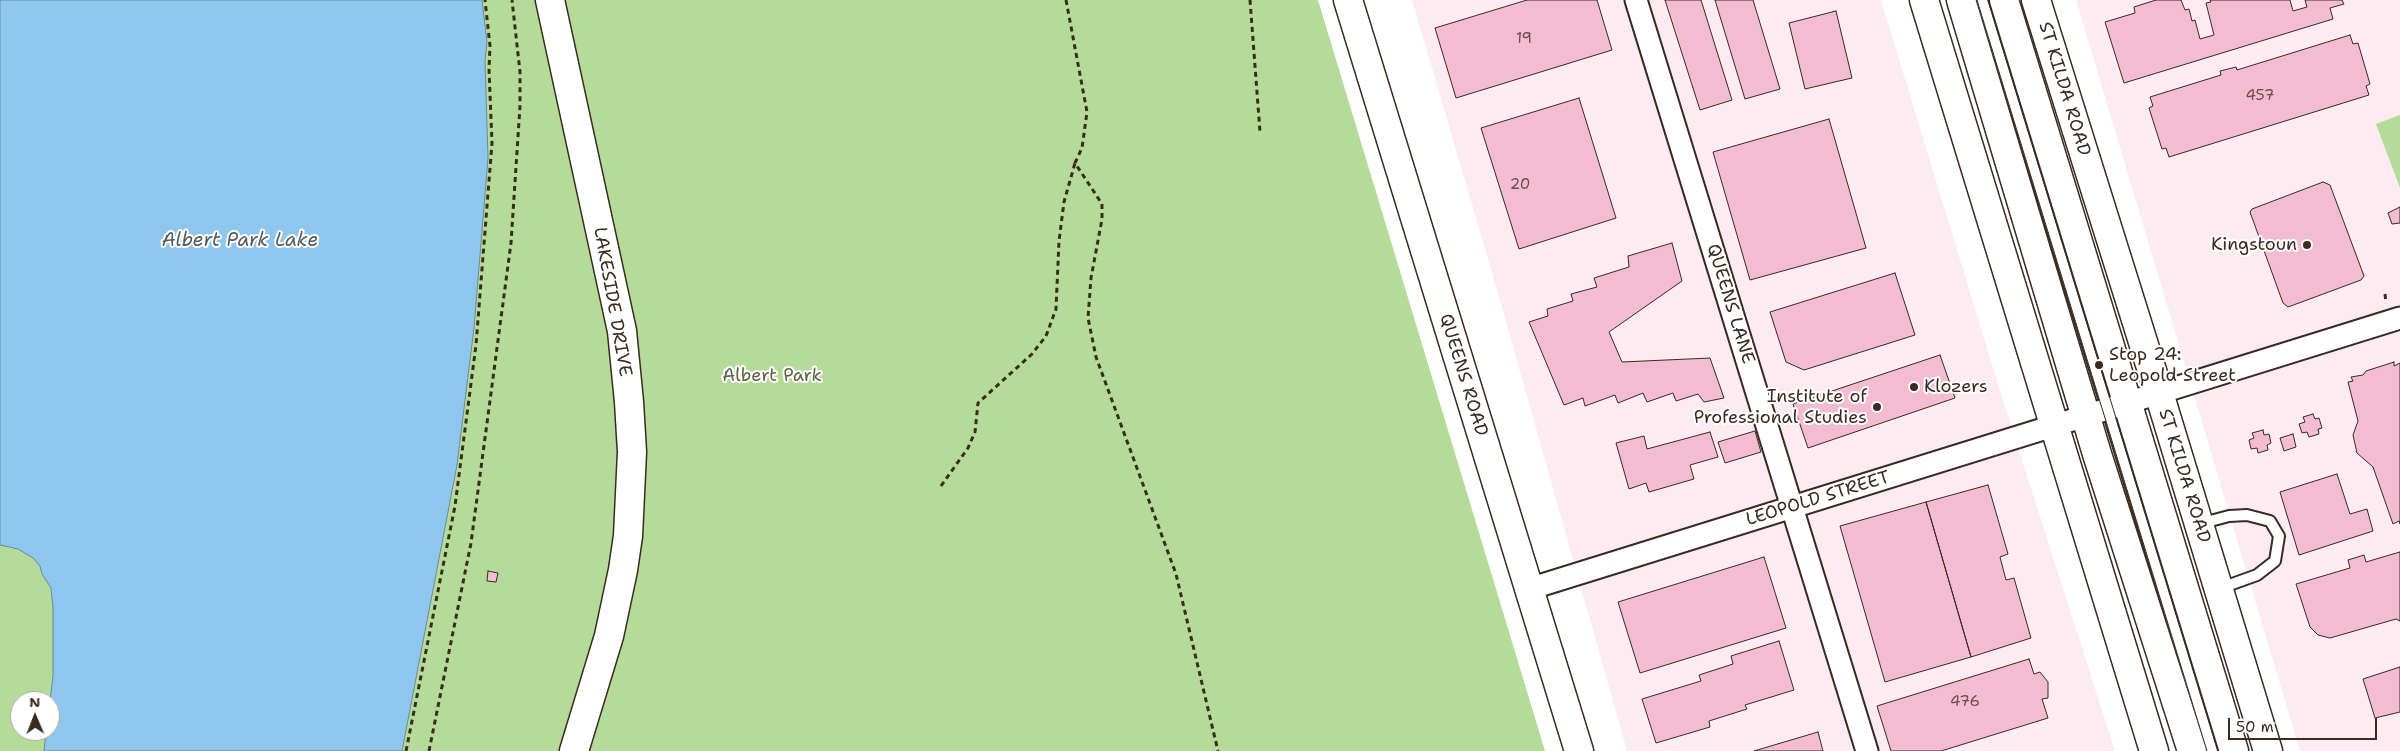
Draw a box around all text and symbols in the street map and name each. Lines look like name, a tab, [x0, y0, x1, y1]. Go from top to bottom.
street label: ST KILDA ROAD	[2033, 19, 2095, 159]
house number: 19	[1516, 30, 1532, 48]
house number: 457	[2246, 87, 2274, 105]
house number: 20	[1510, 176, 1530, 194]
street label: LAKESIDE DRIVE	[588, 226, 636, 378]
water label: Albert Park Lake	[162, 230, 318, 252]
place label: Kingstoun	[2211, 234, 2297, 256]
marker: Kingstoun	[2301, 239, 2313, 251]
street label: QUEENS LANE	[1702, 241, 1758, 367]
street label: QUEENS ROAD	[1434, 311, 1492, 439]
place label: Stop 24: Leopold Street	[2109, 344, 2236, 386]
marker: Stop 24: Leopold Street	[2093, 359, 2105, 371]
park label: Albert Park	[722, 365, 822, 387]
place label: Klozers	[1924, 376, 1988, 398]
marker: Klozers	[1908, 381, 1920, 393]
place label: Institute of Professional Studies	[1694, 386, 1867, 428]
marker: Institute of Professional Studies	[1871, 401, 1883, 413]
street label: ST KILDA ROAD	[2153, 406, 2215, 546]
street label: LEOPOLD STREET	[1743, 467, 1893, 531]
north arrow	[10, 691, 60, 741]
text: N	[29, 693, 40, 711]
house number: 476	[1950, 693, 1980, 711]
scale bar	[2230, 708, 2379, 740]
text: 50 m	[2236, 717, 2274, 737]

